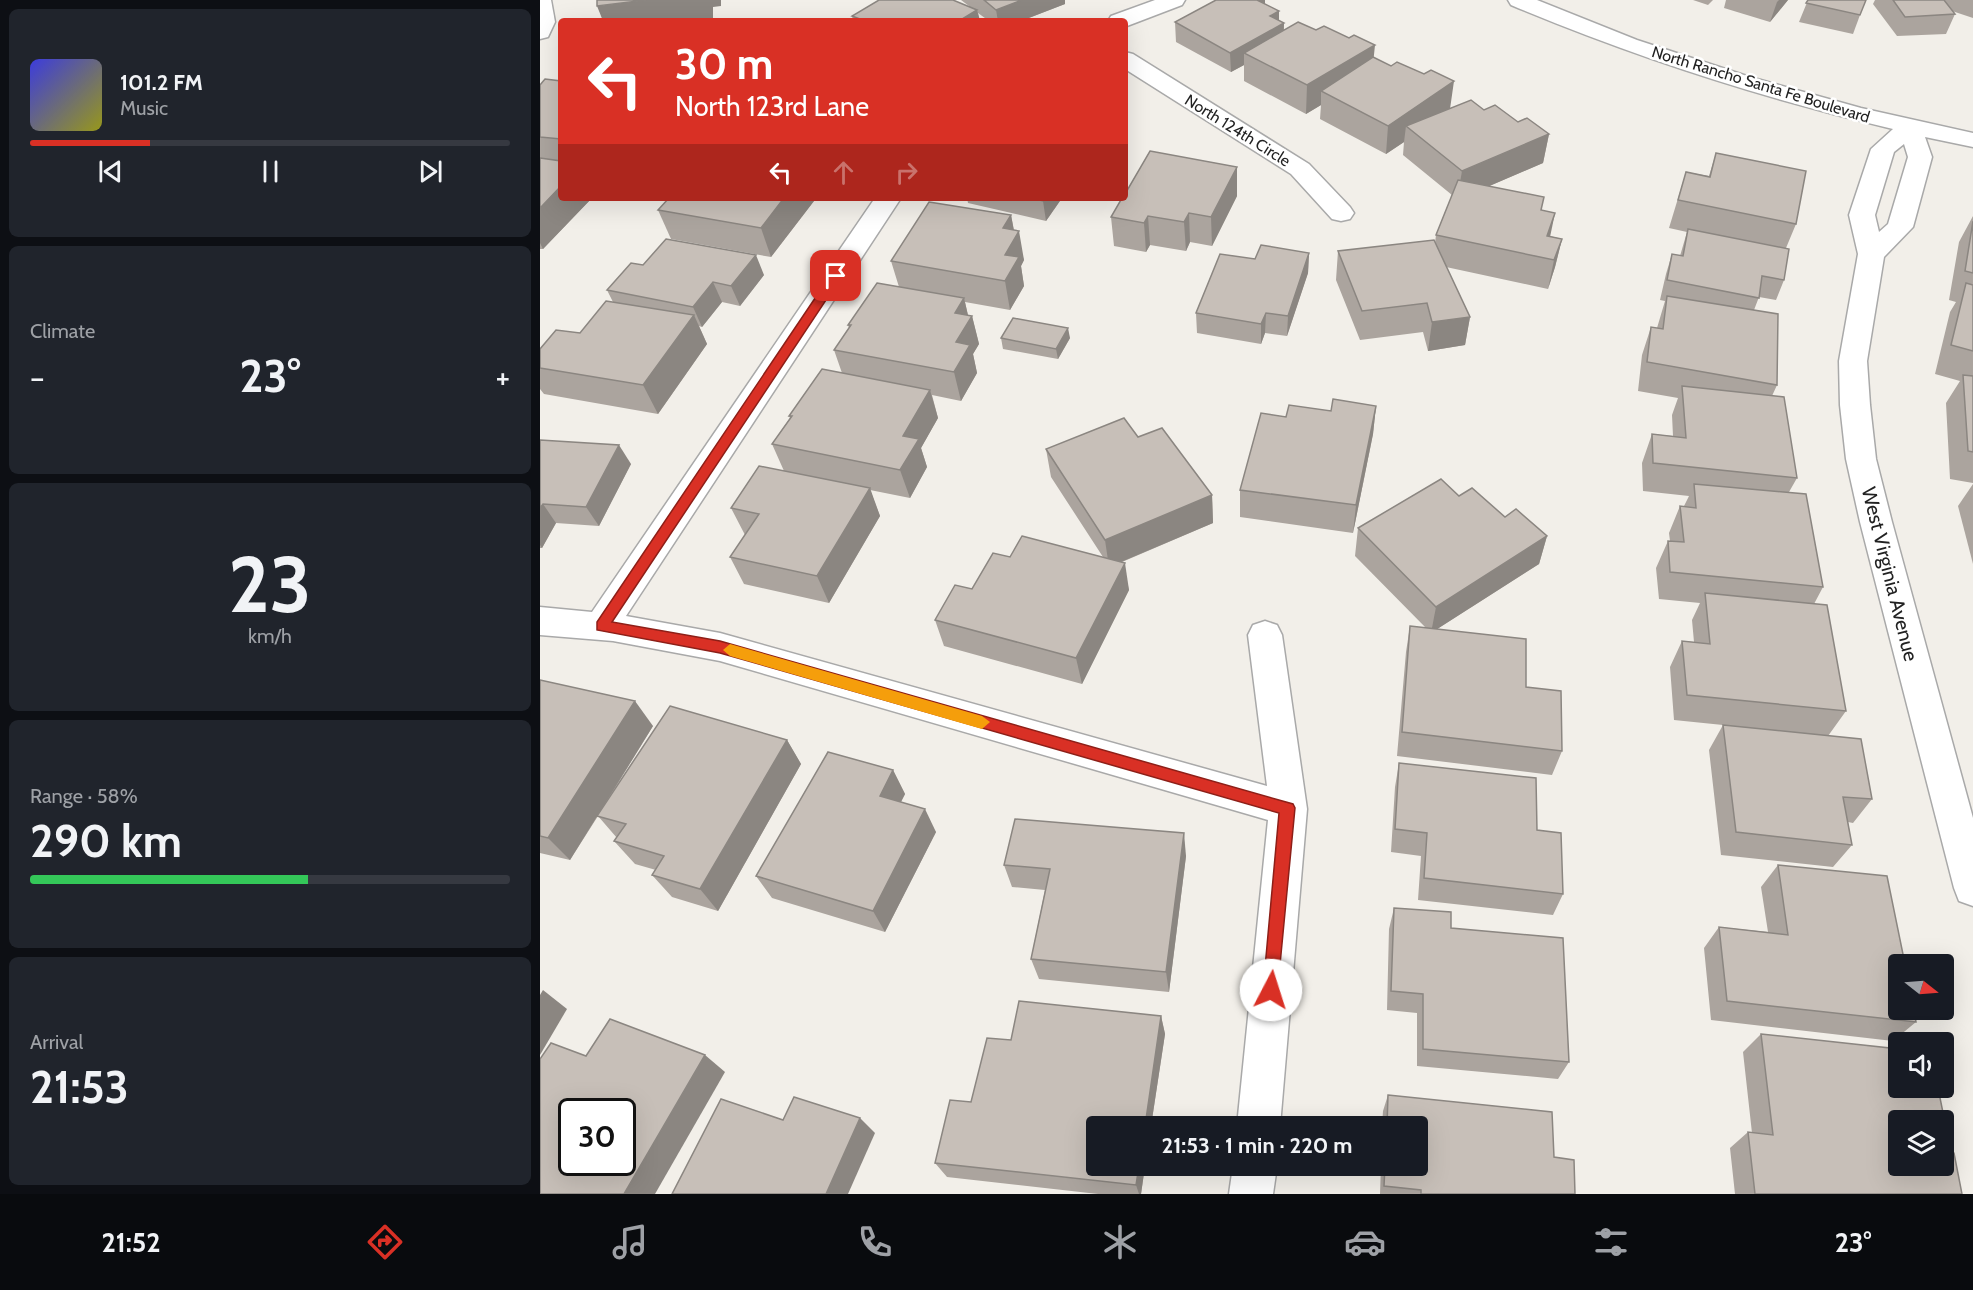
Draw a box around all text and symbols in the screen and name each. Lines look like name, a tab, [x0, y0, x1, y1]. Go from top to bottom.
text: 30 m	[675, 38, 773, 90]
icon: left	[576, 42, 654, 120]
street label: North Rancho Santa Fe Boulevard	[1650, 42, 1872, 127]
text: 101.2 FM	[120, 69, 203, 96]
text: North 123rd Lane	[675, 90, 869, 123]
street label: North 124th Circle	[1181, 90, 1294, 170]
text: Music	[120, 96, 168, 120]
icon: previous	[94, 155, 127, 188]
icon: pause	[254, 155, 287, 188]
icon: next	[414, 155, 447, 188]
icon: left	[764, 156, 797, 189]
icon: ahead	[827, 156, 860, 189]
icon: right	[890, 156, 923, 189]
pin	[810, 250, 861, 301]
icon: arrive	[819, 259, 852, 292]
text: Climate	[30, 319, 95, 343]
text: 23°	[239, 349, 301, 403]
text: −	[30, 357, 45, 397]
text: +	[495, 357, 510, 397]
street label: West Virginia Avenue	[1857, 484, 1923, 664]
text: 23	[228, 537, 312, 632]
text: km/h	[248, 624, 292, 648]
text: Range · 58%	[30, 784, 138, 808]
text: 290 km	[30, 814, 182, 868]
north arrow	[1888, 954, 1954, 1020]
map controls	[1888, 954, 1954, 1176]
position arrow	[1239, 958, 1303, 1022]
text: Arrival	[30, 1030, 83, 1054]
button: sound	[1888, 1032, 1954, 1098]
text: 21:53	[30, 1060, 129, 1114]
speed limit sign: 30	[558, 1098, 636, 1176]
button: layers	[1888, 1110, 1954, 1176]
text: 21:53 · 1 min · 220 m	[1162, 1132, 1352, 1159]
icon: directions	[364, 1221, 406, 1263]
icon: music	[609, 1221, 651, 1263]
icon: phone	[854, 1221, 896, 1263]
icon: climate	[1099, 1221, 1141, 1263]
icon: car	[1344, 1221, 1386, 1263]
icon: filters	[1590, 1221, 1632, 1263]
text: 21:52	[102, 1226, 161, 1259]
text: 23°	[1835, 1226, 1871, 1259]

